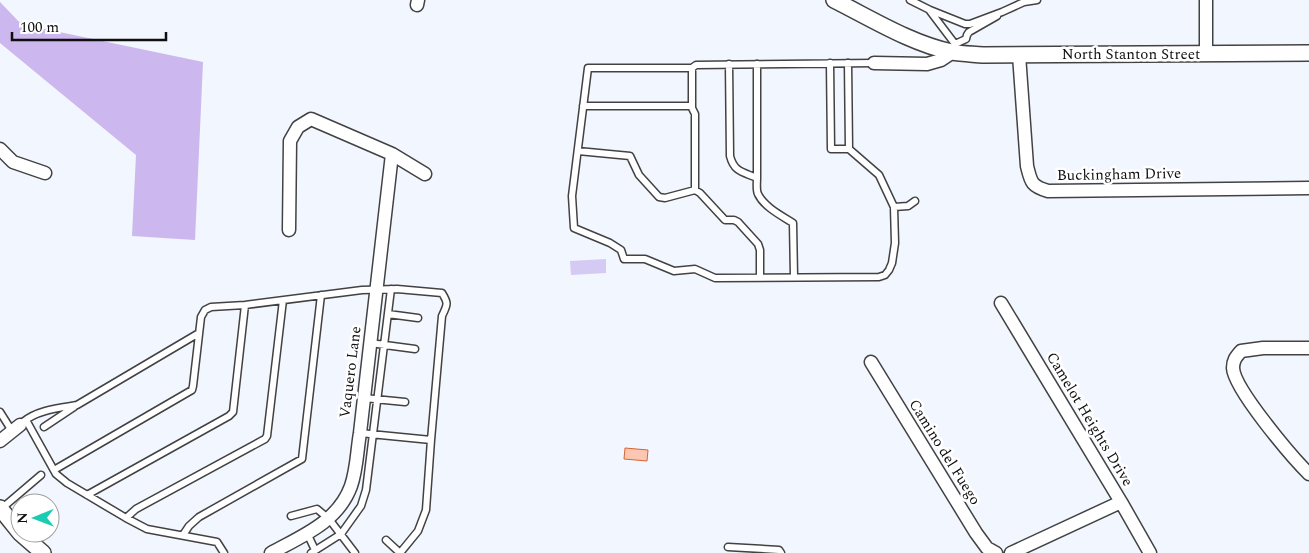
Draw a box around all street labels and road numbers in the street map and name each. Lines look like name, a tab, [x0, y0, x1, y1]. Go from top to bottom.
street label: North Stanton Street	[1062, 43, 1200, 66]
street label: Buckingham Drive	[1057, 162, 1181, 187]
street label: Vaquero Lane	[333, 325, 368, 419]
street label: Camelot Heights Drive	[1040, 348, 1139, 491]
street label: Camino del Fuego	[903, 395, 986, 510]

